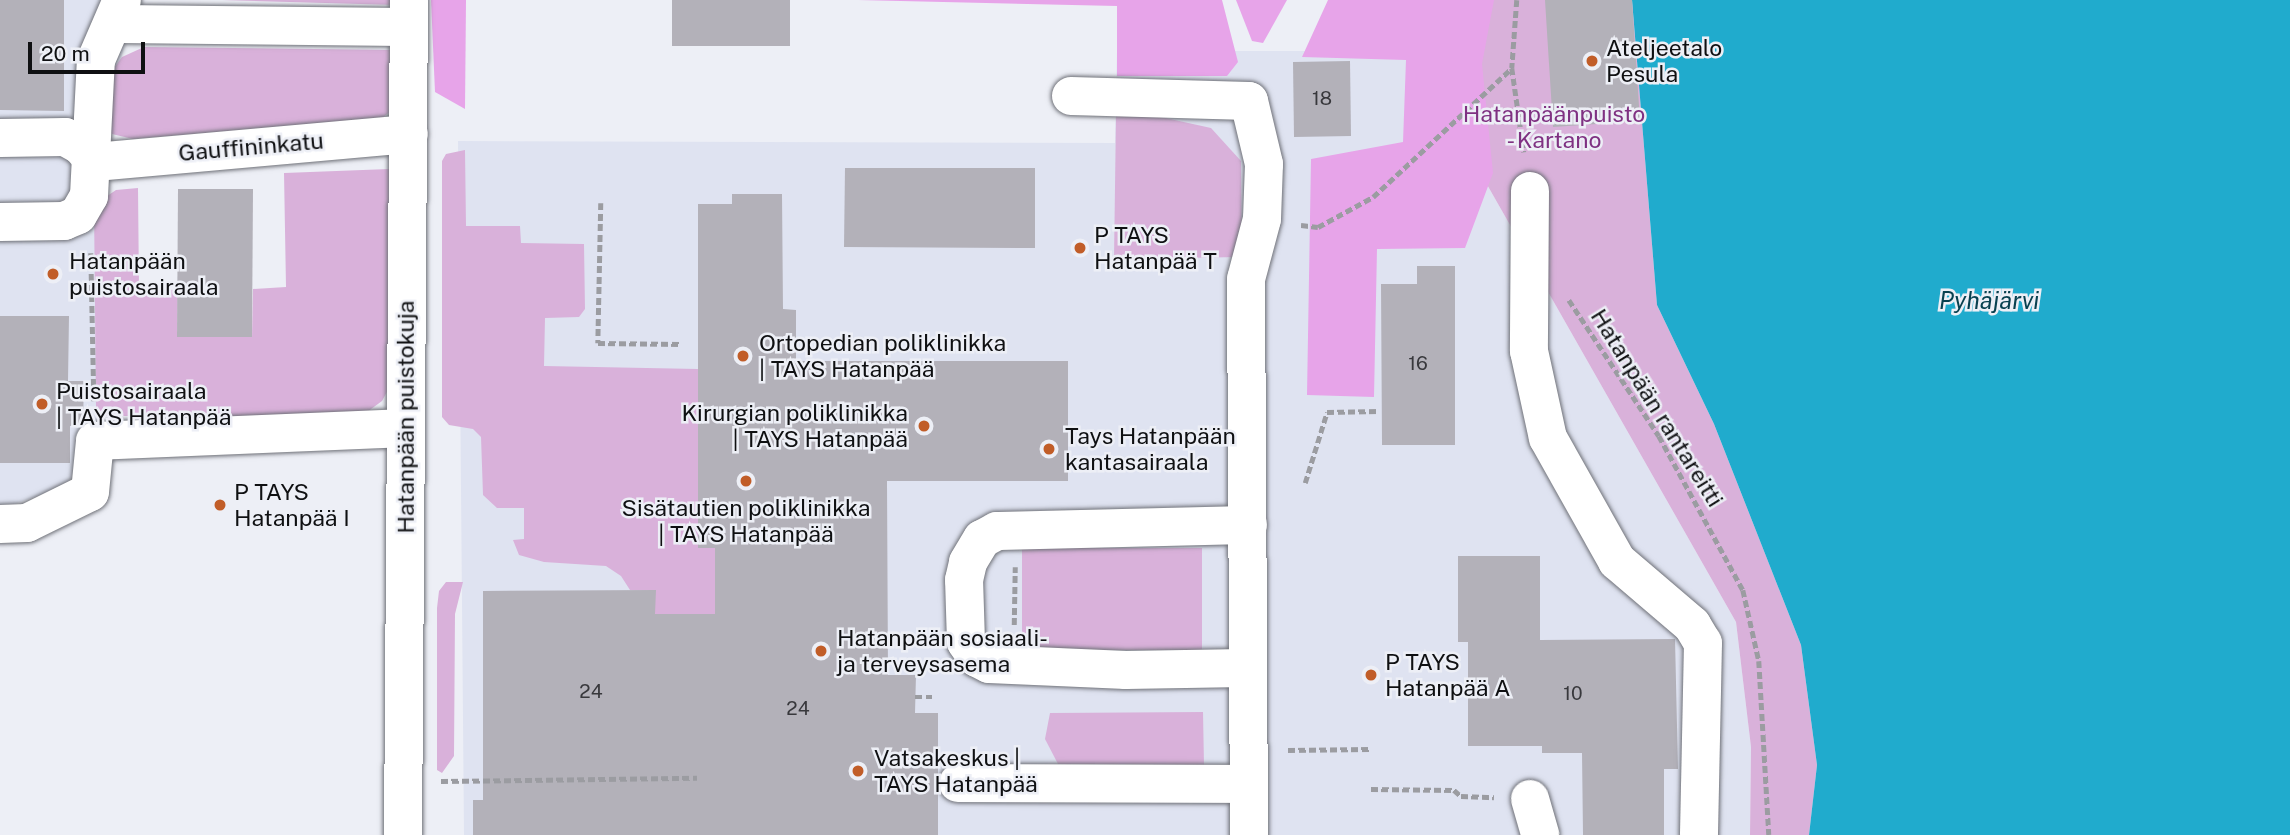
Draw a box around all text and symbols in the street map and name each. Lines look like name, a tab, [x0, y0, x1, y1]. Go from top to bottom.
scale bar	[32, 28, 149, 72]
place label: Ateljeetalo Pesula	[1606, 34, 1722, 88]
text: 20 m	[41, 41, 90, 66]
marker: Ateljeetalo Pesula	[1584, 53, 1600, 69]
house number: 18	[1312, 88, 1332, 110]
park label: Hatanpäänpuisto - Kartano	[1463, 100, 1645, 154]
street label: Gauffininkatu	[177, 127, 325, 167]
place label: P TAYS Hatanpää T	[1094, 221, 1217, 275]
marker: P TAYS Hatanpää T	[1072, 240, 1088, 256]
place label: Hatanpään puistosairaala	[69, 247, 219, 301]
marker: Hatanpään puistosairaala	[43, 264, 63, 284]
water label: Pyhäjärvi	[1939, 287, 2039, 315]
street label: Hatanpään puistokuja	[392, 300, 420, 534]
street label: Hatanpään rantareitti	[1585, 304, 1729, 512]
place label: Ortopedian poliklinikka | TAYS Hatanpää	[759, 329, 1006, 383]
marker: Ortopedian poliklinikka | TAYS Hatanpää	[733, 346, 753, 366]
house number: 16	[1408, 353, 1428, 375]
place label: Puistosairaala | TAYS Hatanpää	[56, 377, 231, 431]
marker: Puistosairaala | TAYS Hatanpää	[34, 396, 50, 412]
place label: Kirurgian poliklinikka | TAYS Hatanpää	[681, 399, 908, 453]
marker: Kirurgian poliklinikka | TAYS Hatanpää	[914, 416, 934, 436]
place label: Tays Hatanpään kantasairaala	[1065, 422, 1236, 476]
marker: Tays Hatanpään kantasairaala	[1039, 439, 1059, 459]
marker: Sisätautien poliklinikka | TAYS Hatanpää	[736, 471, 756, 491]
place label: P TAYS Hatanpää I	[234, 478, 350, 532]
place label: Sisätautien poliklinikka | TAYS Hatanpää	[622, 494, 870, 548]
marker: P TAYS Hatanpää I	[212, 497, 228, 513]
place label: Hatanpään sosiaali- ja terveysasema	[837, 624, 1048, 678]
marker: Hatanpään sosiaali- ja terveysasema	[811, 641, 831, 661]
place label: P TAYS Hatanpää A	[1385, 648, 1510, 702]
marker: P TAYS Hatanpää A	[1363, 667, 1379, 683]
house number: 24	[579, 681, 603, 703]
house number: 10	[1563, 683, 1583, 705]
house number: 24	[786, 698, 810, 720]
place label: Vatsakeskus | TAYS Hatanpää	[874, 744, 1038, 798]
marker: Vatsakeskus | TAYS Hatanpää	[848, 761, 868, 781]

